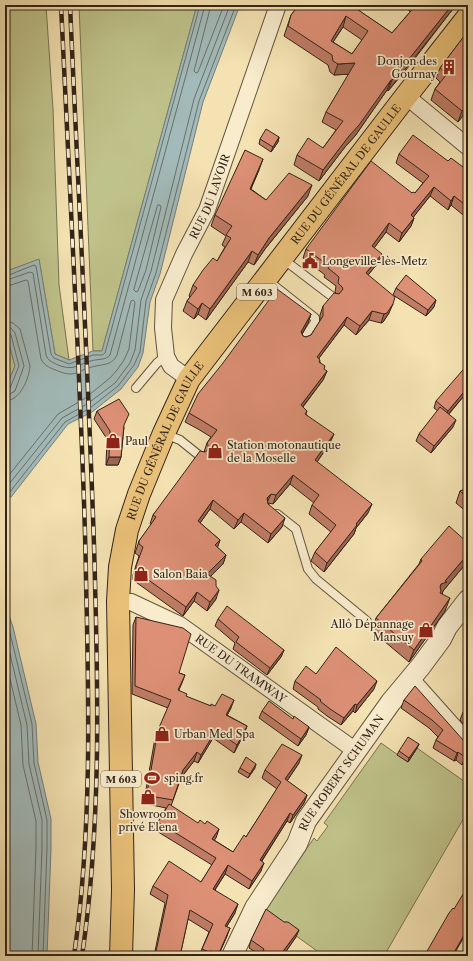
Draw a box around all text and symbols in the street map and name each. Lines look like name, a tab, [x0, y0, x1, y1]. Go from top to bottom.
place label: Donjon des Gournay	[377, 54, 438, 81]
building icon: Donjon des Gournay	[440, 58, 458, 76]
street label: RUE DU GÉNÉRAL DE GAULLE	[288, 101, 404, 247]
street label: RUE DU LAVOIR	[186, 151, 233, 241]
public building icon: Longeville-lès-Metz	[301, 252, 319, 270]
place label: Longeville-lès-Metz	[322, 254, 428, 268]
road number: M 603	[237, 284, 277, 300]
street label: RUE DU GÉNÉRAL DE GAULLE	[124, 358, 207, 522]
shop icon: Paul	[104, 432, 122, 450]
place label: Paul	[125, 434, 149, 448]
place label: Station motonautique de la Moselle	[227, 438, 341, 465]
shop icon: Station motonautique de la Moselle	[206, 442, 224, 460]
shop icon: Salon Baia	[132, 565, 150, 583]
place label: Salon Baia	[153, 567, 208, 581]
place label: Allô Dépannage Mansuy	[329, 617, 415, 644]
shop icon: Allô Dépannage Mansuy	[417, 621, 435, 639]
street label: RUE DU TRAMWAY	[193, 631, 289, 706]
street label: RUE ROBERT SCHUMAN	[296, 712, 387, 833]
shop icon: Urban Med Spa	[153, 725, 171, 743]
place label: Urban Med Spa	[174, 727, 255, 741]
sports icon: sping.fr	[143, 769, 161, 787]
road number: M 603	[101, 771, 141, 787]
place label: sping.fr	[164, 771, 203, 785]
shop icon: Showroom privé Elena	[139, 788, 157, 806]
place label: Showroom privé Elena	[118, 807, 178, 834]

